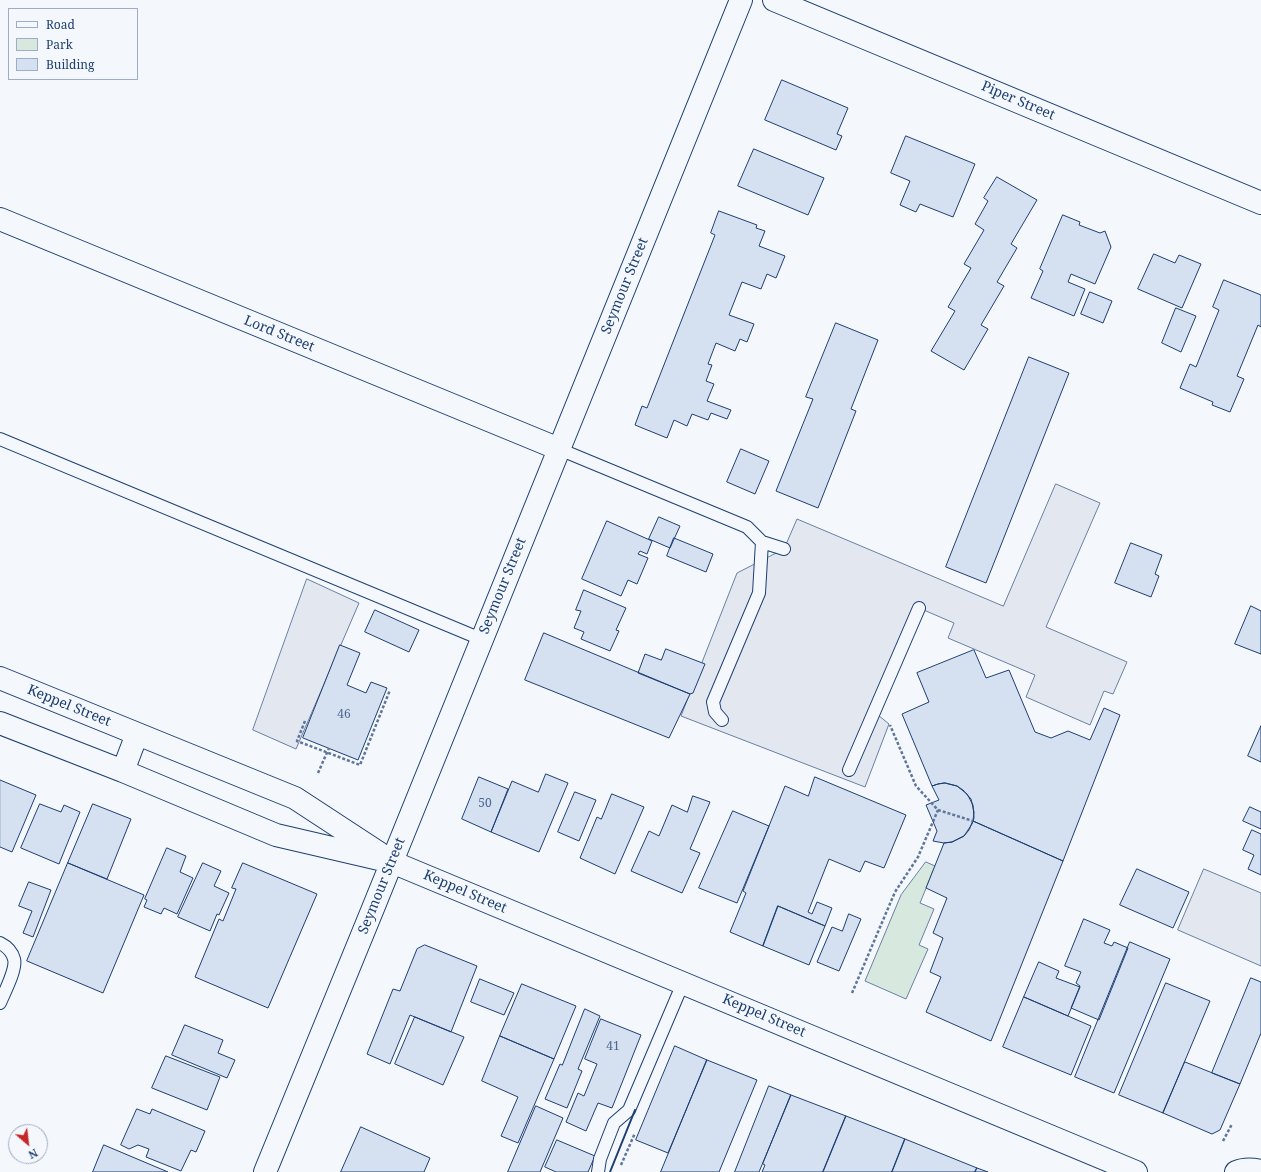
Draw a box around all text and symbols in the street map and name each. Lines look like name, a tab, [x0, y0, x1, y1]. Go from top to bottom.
legend	[8, 8, 138, 80]
text: Road	[46, 16, 75, 33]
text: Park	[46, 36, 73, 53]
text: Building	[46, 56, 94, 73]
street label: Piper Street	[979, 78, 1057, 124]
street label: Seymour Street	[598, 235, 652, 337]
street label: Lord Street	[241, 312, 317, 356]
street label: Seymour Street	[476, 535, 530, 637]
street label: Keppel Street	[25, 682, 113, 730]
house number: 46	[337, 708, 351, 722]
house number: 50	[478, 797, 492, 811]
street label: Seymour Street	[355, 835, 409, 937]
street label: Keppel Street	[421, 867, 509, 917]
street label: Keppel Street	[720, 991, 808, 1041]
house number: 41	[606, 1040, 620, 1054]
north arrow	[8, 1124, 48, 1164]
text: N	[26, 1145, 41, 1163]

